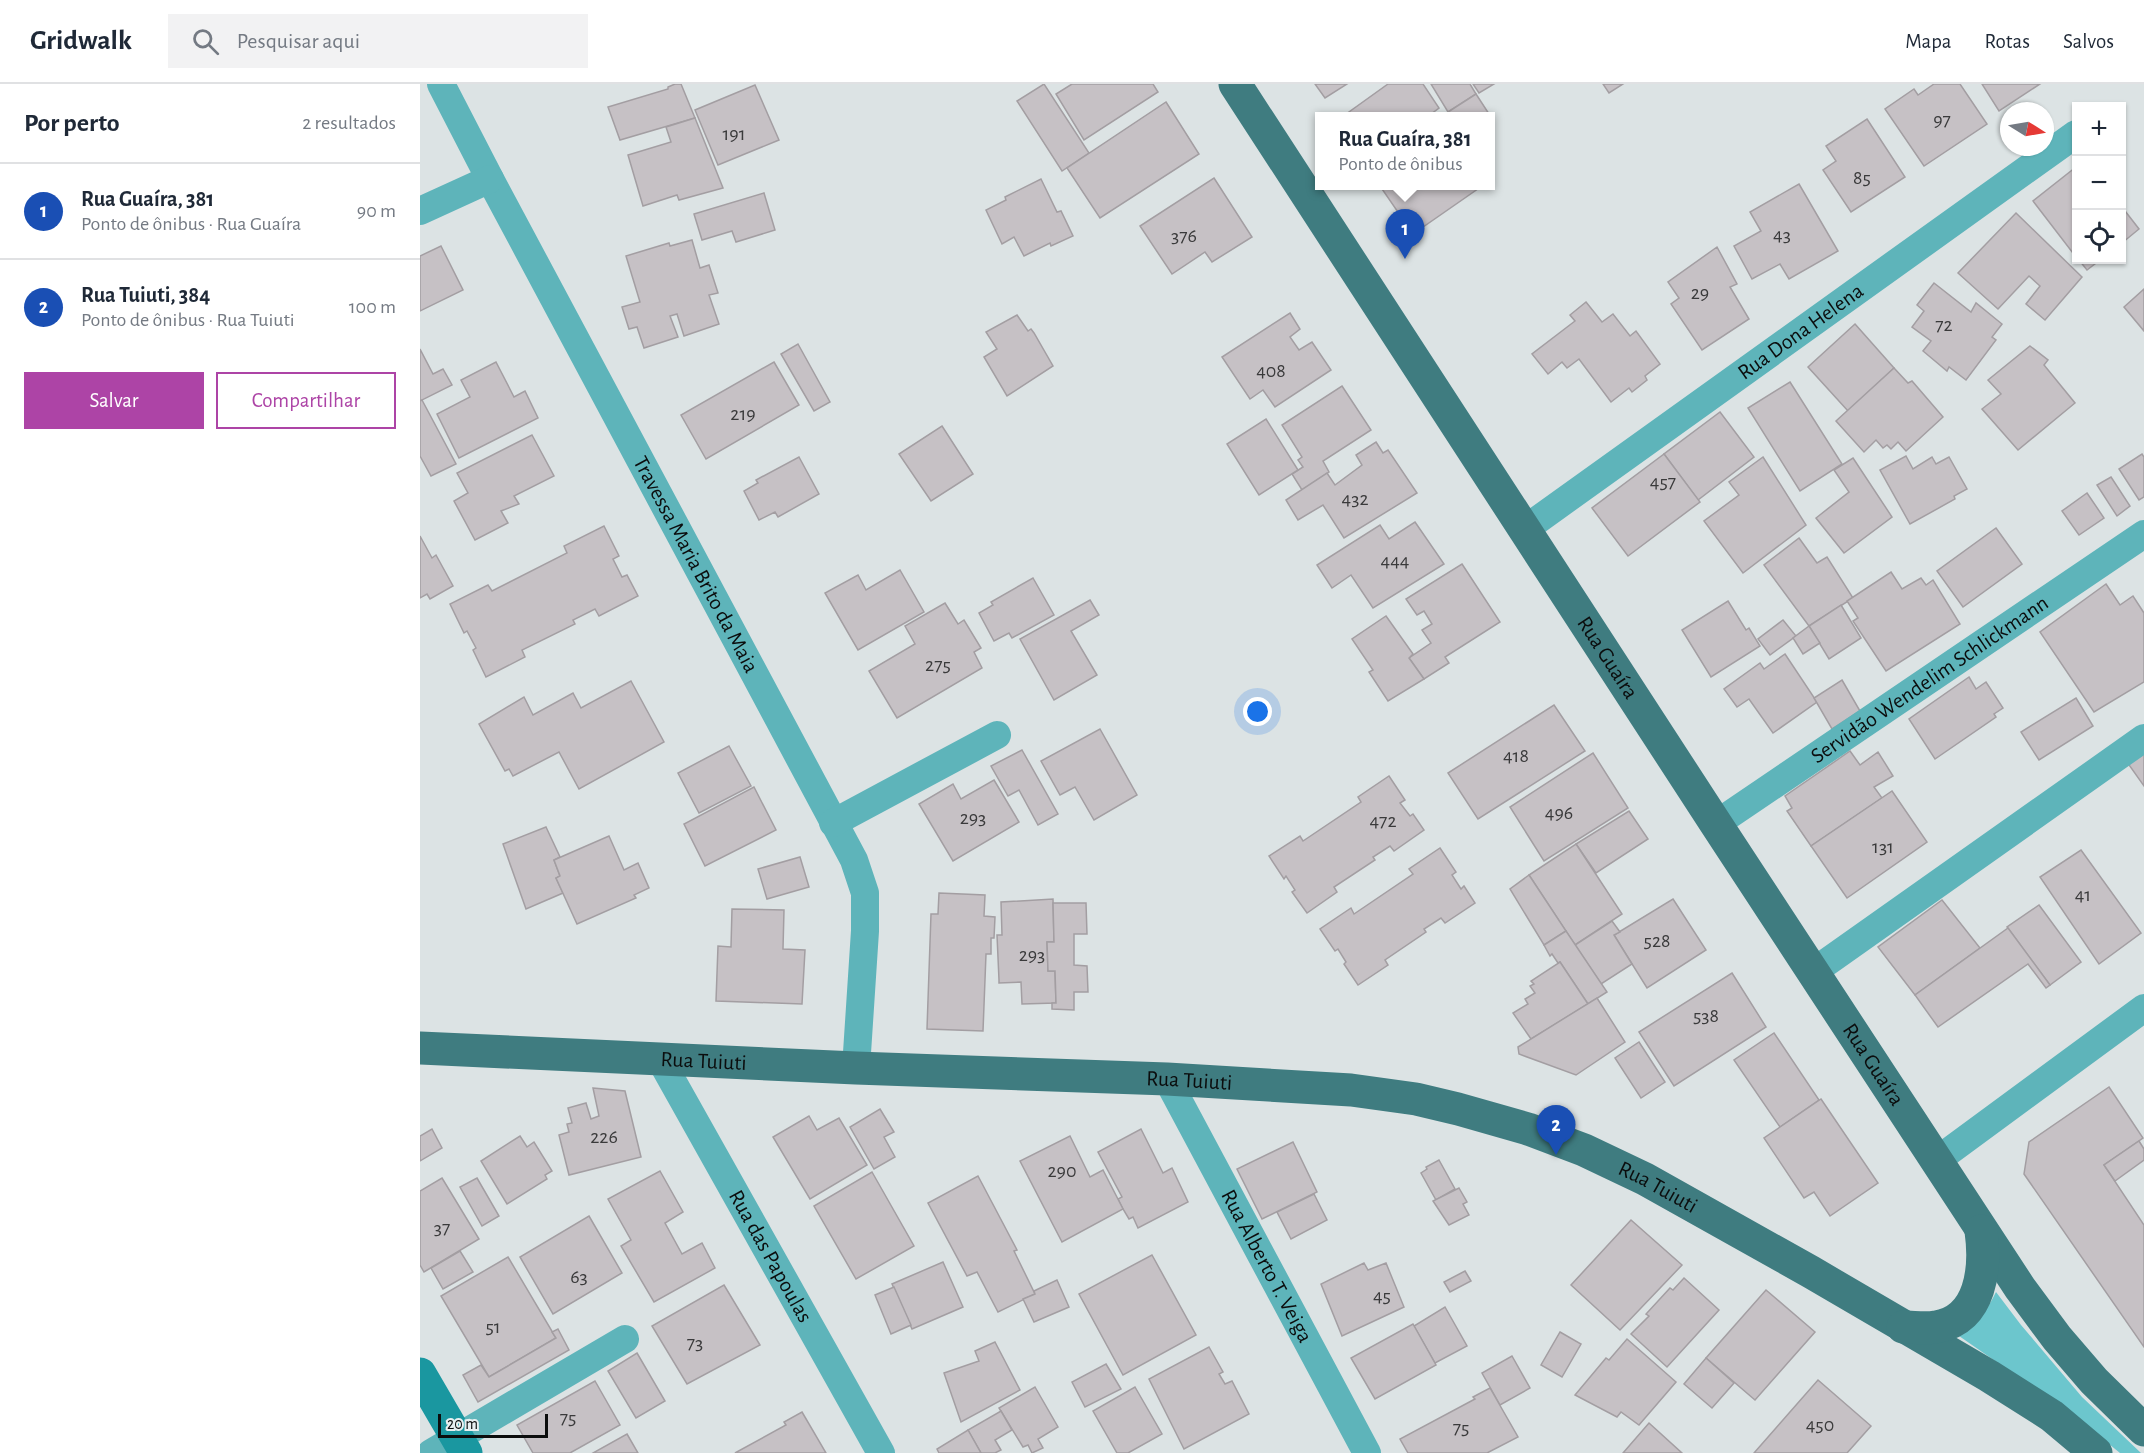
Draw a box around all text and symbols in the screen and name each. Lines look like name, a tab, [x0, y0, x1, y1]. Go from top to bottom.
search box	[168, 14, 588, 68]
icon: search	[189, 25, 222, 58]
text: Gridwalk	[30, 27, 132, 55]
text: Pesquisar aqui	[237, 30, 360, 52]
text: Mapa	[1905, 31, 1952, 52]
text: Rotas	[1985, 31, 2030, 52]
text: Salvos	[2063, 31, 2114, 52]
north arrow	[2000, 102, 2054, 156]
map controls	[2072, 102, 2126, 264]
button: +	[2072, 102, 2126, 156]
text: Por perto	[24, 110, 120, 136]
house number: 97	[1933, 110, 1951, 130]
popup	[1315, 112, 1495, 190]
text: 2 resultados	[302, 113, 396, 133]
house number: 191	[722, 124, 746, 144]
text: Rua Guaíra, 381	[1338, 128, 1472, 150]
text: Ponto de ônibus	[1338, 154, 1463, 174]
button: −	[2072, 156, 2126, 210]
house number: 85	[1853, 168, 1871, 188]
text: Rua Guaíra, 381	[81, 188, 214, 210]
text: 1	[40, 201, 47, 221]
text: 90 m	[357, 201, 396, 221]
pin: 1	[1386, 210, 1424, 259]
button: locate	[2072, 210, 2126, 264]
text: Ponto de ônibus · Rua Guaíra	[81, 214, 301, 234]
house number: 43	[1773, 225, 1791, 245]
house number: 376	[1171, 226, 1197, 246]
street label: Rua Dona Helena	[1734, 279, 1867, 384]
house number: 29	[1691, 283, 1709, 303]
text: Rua Tuiuti, 384	[81, 284, 210, 306]
text: 2	[39, 297, 48, 317]
text: 100 m	[349, 297, 396, 317]
text: Ponto de ônibus · Rua Tuiuti	[81, 310, 295, 330]
house number: 72	[1935, 315, 1953, 335]
house number: 408	[1256, 361, 1286, 381]
button: Salvar	[24, 372, 204, 429]
button: Compartilhar	[216, 372, 396, 429]
house number: 219	[730, 404, 756, 424]
street label: Travessa Maria Brito da Maia	[629, 453, 763, 676]
house number: 457	[1650, 472, 1676, 492]
house number: 432	[1342, 489, 1368, 509]
house number: 444	[1381, 551, 1409, 571]
street label: Servidão Wendelim Schlickmann	[1807, 591, 2052, 767]
street label: Rua Guaíra	[1573, 612, 1642, 703]
house number: 275	[925, 655, 951, 675]
your location	[1243, 697, 1272, 726]
house number: 418	[1503, 746, 1529, 766]
house number: 496	[1545, 803, 1573, 823]
house number: 293	[960, 808, 986, 828]
house number: 472	[1369, 811, 1397, 831]
house number: 131	[1872, 837, 1894, 857]
house number: 41	[2075, 885, 2091, 905]
house number: 528	[1644, 931, 1670, 951]
house number: 293	[1019, 945, 1045, 965]
house number: 538	[1693, 1006, 1719, 1026]
street label: Rua Guaíra	[1839, 1019, 1908, 1109]
street label: Rua Tuiuti	[660, 1048, 747, 1074]
street label: Rua Tuiuti	[1146, 1067, 1233, 1094]
pin: 2	[1536, 1106, 1576, 1155]
house number: 226	[590, 1127, 618, 1147]
street label: Rua Tuiuti	[1615, 1157, 1701, 1217]
house number: 290	[1047, 1161, 1077, 1181]
street label: Rua das Papoulas	[725, 1186, 816, 1326]
street label: Rua Alberto T. Veiga	[1217, 1186, 1317, 1346]
house number: 37	[434, 1218, 450, 1238]
house number: 63	[570, 1267, 588, 1287]
house number: 45	[1373, 1286, 1391, 1306]
house number: 51	[485, 1317, 501, 1337]
house number: 73	[687, 1333, 703, 1353]
house number: 75	[560, 1408, 576, 1428]
scale bar	[438, 1411, 548, 1438]
house number: 450	[1806, 1415, 1834, 1435]
text: 20 m	[447, 1416, 478, 1432]
house number: 75	[1453, 1418, 1469, 1438]

